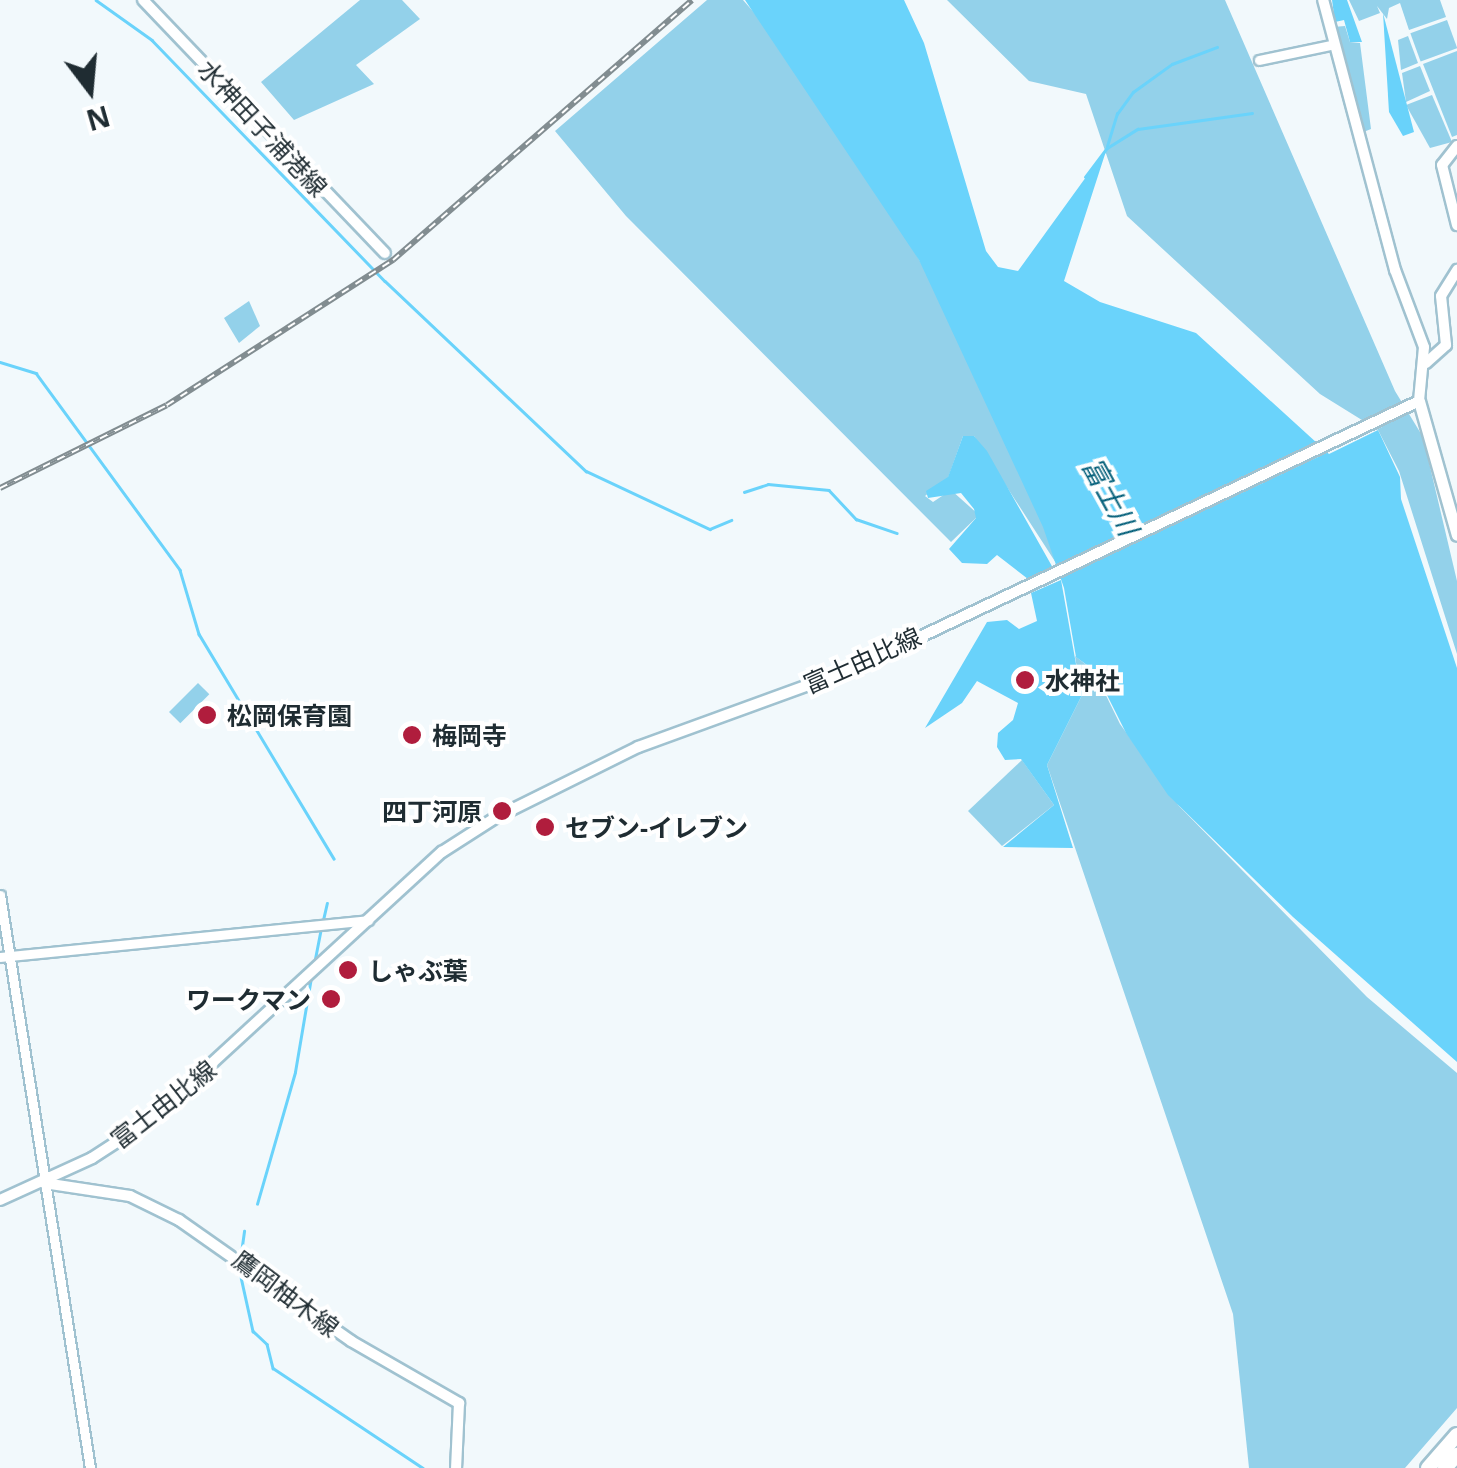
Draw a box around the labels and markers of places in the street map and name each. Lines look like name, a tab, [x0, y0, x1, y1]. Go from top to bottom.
place label: 水神社	[1045, 665, 1120, 695]
marker: 水神社	[1014, 669, 1036, 691]
place label: 松岡保育園	[227, 700, 352, 730]
marker: 松岡保育園	[196, 704, 218, 726]
place label: 梅岡寺	[432, 720, 507, 750]
marker: 梅岡寺	[401, 724, 423, 746]
place label: 四丁河原	[382, 796, 482, 826]
marker: 四丁河原	[491, 800, 513, 822]
place label: セブン-イレブン	[565, 812, 748, 842]
marker: セブン-イレブン	[534, 816, 556, 838]
place label: しゃぶ葉	[368, 955, 468, 985]
marker: しゃぶ葉	[337, 959, 359, 981]
place label: ワークマン	[186, 984, 311, 1014]
marker: ワークマン	[320, 988, 342, 1010]

